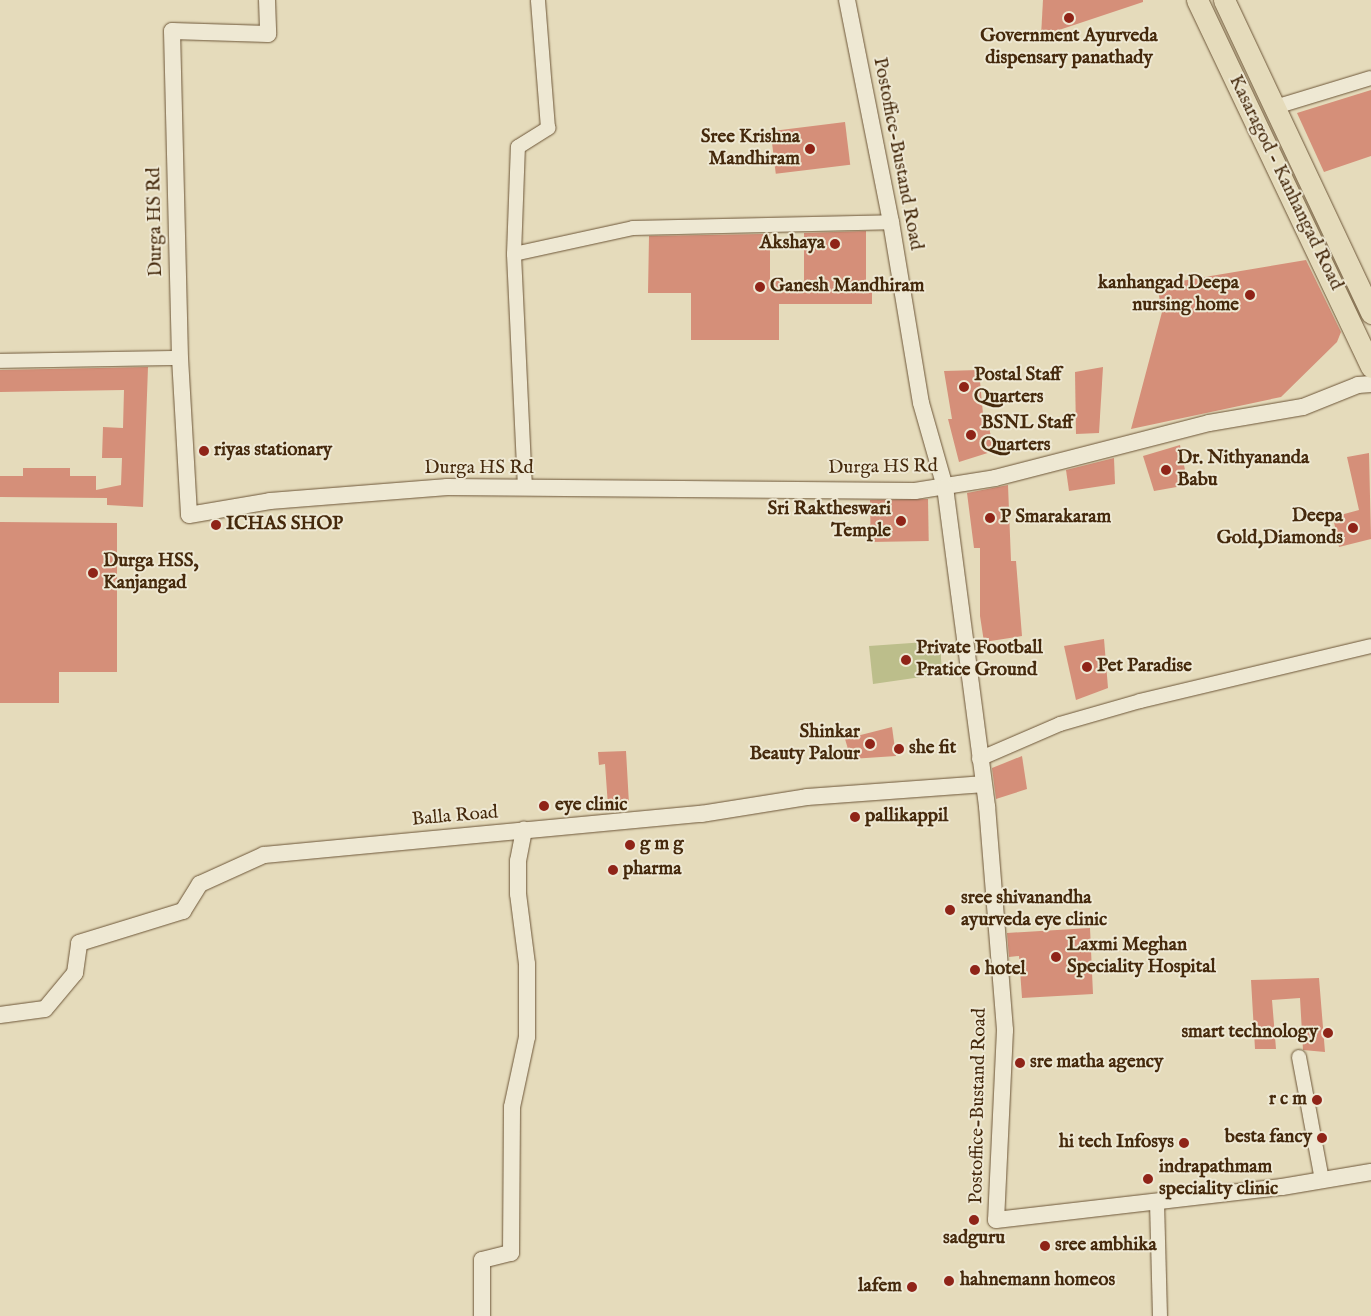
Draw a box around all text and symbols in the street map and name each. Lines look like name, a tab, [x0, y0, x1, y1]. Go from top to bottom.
marker: Government Ayurveda dispensary panathady	[1063, 12, 1075, 24]
place label: Government Ayurveda dispensary panathady	[980, 26, 1158, 70]
street label: Postoffice-Bustand Road	[867, 56, 927, 252]
street label: Kasaragod - Kanhangad Road	[1223, 72, 1347, 294]
place label: Sree Krishna Mandhiram	[701, 127, 800, 171]
marker: Sree Krishna Mandhiram	[804, 143, 816, 155]
street label: Durga HS Rd	[144, 167, 168, 277]
place label: Akshaya	[760, 233, 825, 255]
marker: Akshaya	[829, 238, 841, 250]
place label: kanhangad Deepa nursing home	[1098, 273, 1239, 317]
place label: Ganesh Mandhiram	[770, 276, 924, 298]
marker: Ganesh Mandhiram	[754, 281, 766, 293]
marker: kanhangad Deepa nursing home	[1243, 288, 1257, 302]
place label: Postal Staff Quarters	[974, 365, 1061, 409]
marker: Postal Staff Quarters	[958, 381, 970, 393]
place label: BSNL Staff Quarters	[981, 413, 1073, 457]
marker: BSNL Staff Quarters	[965, 429, 977, 441]
place label: riyas stationary	[214, 440, 332, 462]
marker: riyas stationary	[198, 445, 210, 457]
place label: Dr. Nithyananda Babu	[1177, 448, 1309, 492]
street label: Durga HS Rd	[828, 456, 938, 480]
street label: Durga HS Rd	[424, 458, 534, 480]
marker: Dr. Nithyananda Babu	[1159, 463, 1173, 477]
place label: Sri Raktheswari Temple	[768, 499, 891, 543]
place label: Deepa Gold,Diamonds	[1217, 506, 1343, 550]
place label: P Smarakaram	[1000, 507, 1111, 529]
marker: P Smarakaram	[984, 512, 996, 524]
place label: ICHAS SHOP	[226, 514, 343, 536]
marker: Sri Raktheswari Temple	[895, 515, 907, 527]
marker: ICHAS SHOP	[210, 519, 222, 531]
marker: Deepa Gold,Diamonds	[1347, 522, 1359, 534]
place label: Durga HSS, Kanjangad	[103, 551, 199, 595]
marker: Durga HSS, Kanjangad	[87, 567, 99, 579]
place label: Private Football Pratice Ground	[916, 638, 1043, 682]
marker: Private Football Pratice Ground	[900, 654, 912, 666]
place label: Pet Paradise	[1097, 656, 1192, 678]
marker: Pet Paradise	[1081, 661, 1093, 673]
place label: Shinkar Beauty Palour	[749, 722, 860, 766]
marker: Shinkar Beauty Palour	[864, 738, 876, 750]
place label: she fit	[909, 738, 956, 760]
marker: she fit	[893, 743, 905, 755]
place label: eye clinic	[555, 795, 627, 817]
marker: eye clinic	[537, 799, 551, 813]
street label: Balla Road	[411, 802, 499, 832]
place label: pallikappil	[865, 806, 948, 828]
marker: pallikappil	[849, 811, 861, 823]
place label: g m g	[640, 834, 684, 856]
marker: g m g	[624, 839, 636, 851]
place label: pharma	[623, 859, 681, 881]
marker: pharma	[607, 864, 619, 876]
place label: sree shivanandha ayurveda eye clinic	[961, 888, 1107, 932]
marker: sree shivanandha ayurveda eye clinic	[943, 903, 957, 917]
place label: Laxmi Meghan Speciality Hospital	[1067, 935, 1216, 979]
marker: Laxmi Meghan Speciality Hospital	[1049, 950, 1063, 964]
place label: hotel	[985, 959, 1026, 981]
marker: hotel	[969, 964, 981, 976]
street label: Postoffice-Bustand Road	[966, 1008, 992, 1204]
place label: smart technology	[1181, 1022, 1318, 1044]
marker: smart technology	[1322, 1027, 1334, 1039]
place label: sre matha agency	[1030, 1052, 1163, 1074]
marker: sre matha agency	[1014, 1057, 1026, 1069]
place label: r c m	[1269, 1089, 1307, 1111]
marker: r c m	[1311, 1094, 1323, 1106]
place label: besta fancy	[1225, 1127, 1312, 1149]
place label: hi tech Infosys	[1059, 1132, 1174, 1154]
marker: besta fancy	[1316, 1132, 1328, 1144]
marker: hi tech Infosys	[1178, 1137, 1190, 1149]
place label: indrapathmam speciality clinic	[1159, 1157, 1278, 1201]
marker: indrapathmam speciality clinic	[1141, 1172, 1155, 1186]
marker: sadguru	[968, 1214, 980, 1226]
place label: sadguru	[943, 1228, 1005, 1250]
place label: sree ambhika	[1055, 1235, 1157, 1257]
marker: sree ambhika	[1039, 1240, 1051, 1252]
place label: hahnemann homeos	[960, 1270, 1115, 1292]
marker: hahnemann homeos	[942, 1274, 956, 1288]
place label: lafem	[858, 1276, 902, 1298]
marker: lafem	[906, 1281, 918, 1293]

